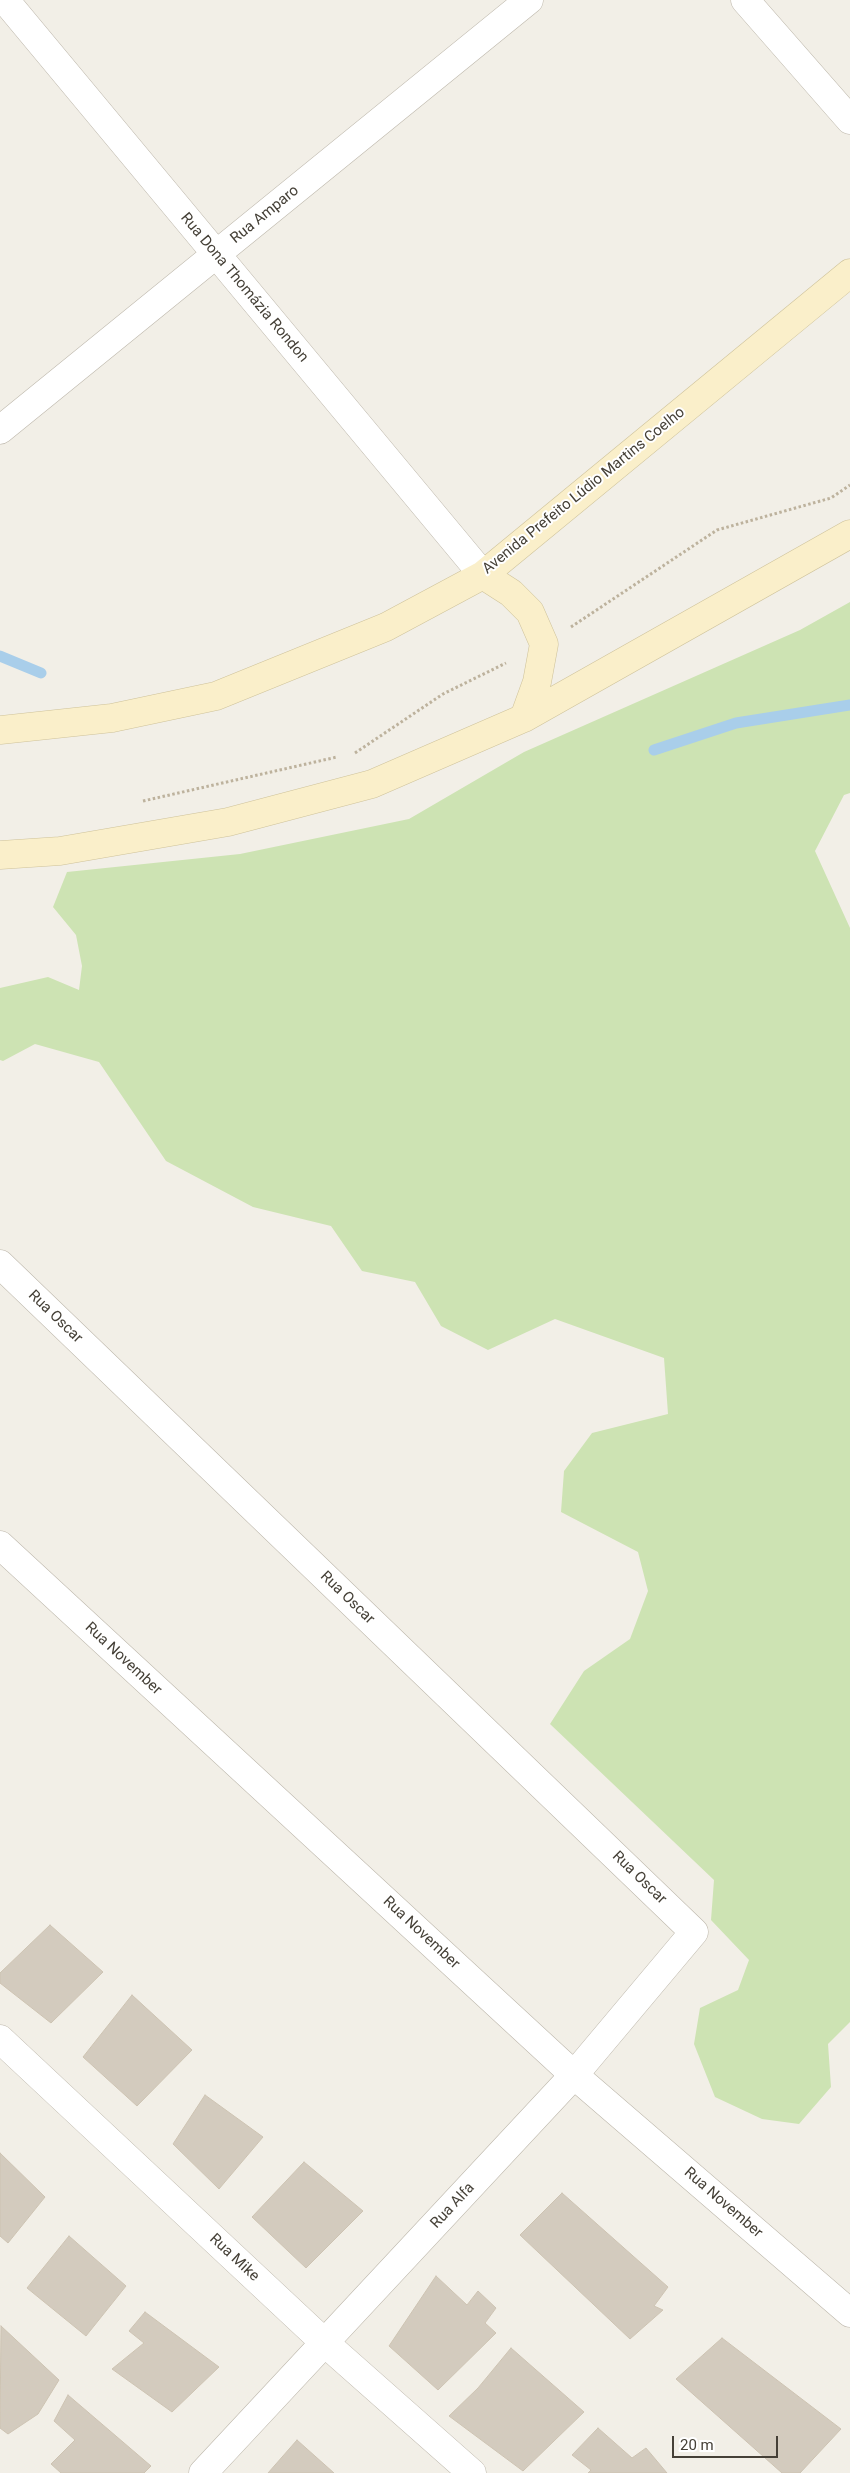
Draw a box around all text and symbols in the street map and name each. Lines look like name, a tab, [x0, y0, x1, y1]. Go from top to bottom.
street label: Rua Amparo	[227, 182, 303, 248]
street label: Rua Dona Thomázia Rondon	[176, 210, 312, 366]
street label: Avenida Prefeito Lúdio Martins Coelho	[479, 404, 689, 578]
street label: Rua Oscar	[24, 1287, 86, 1347]
street label: Rua Oscar	[316, 1568, 378, 1628]
street label: Rua November	[81, 1619, 165, 1699]
street label: Rua Oscar	[608, 1848, 670, 1908]
street label: Rua November	[379, 1893, 463, 1973]
street label: Rua November	[680, 2164, 766, 2242]
street label: Rua Alfa	[427, 2179, 479, 2233]
street label: Rua Mike	[205, 2230, 263, 2286]
scale bar	[675, 2426, 781, 2458]
text: 20 m	[680, 2436, 714, 2454]

